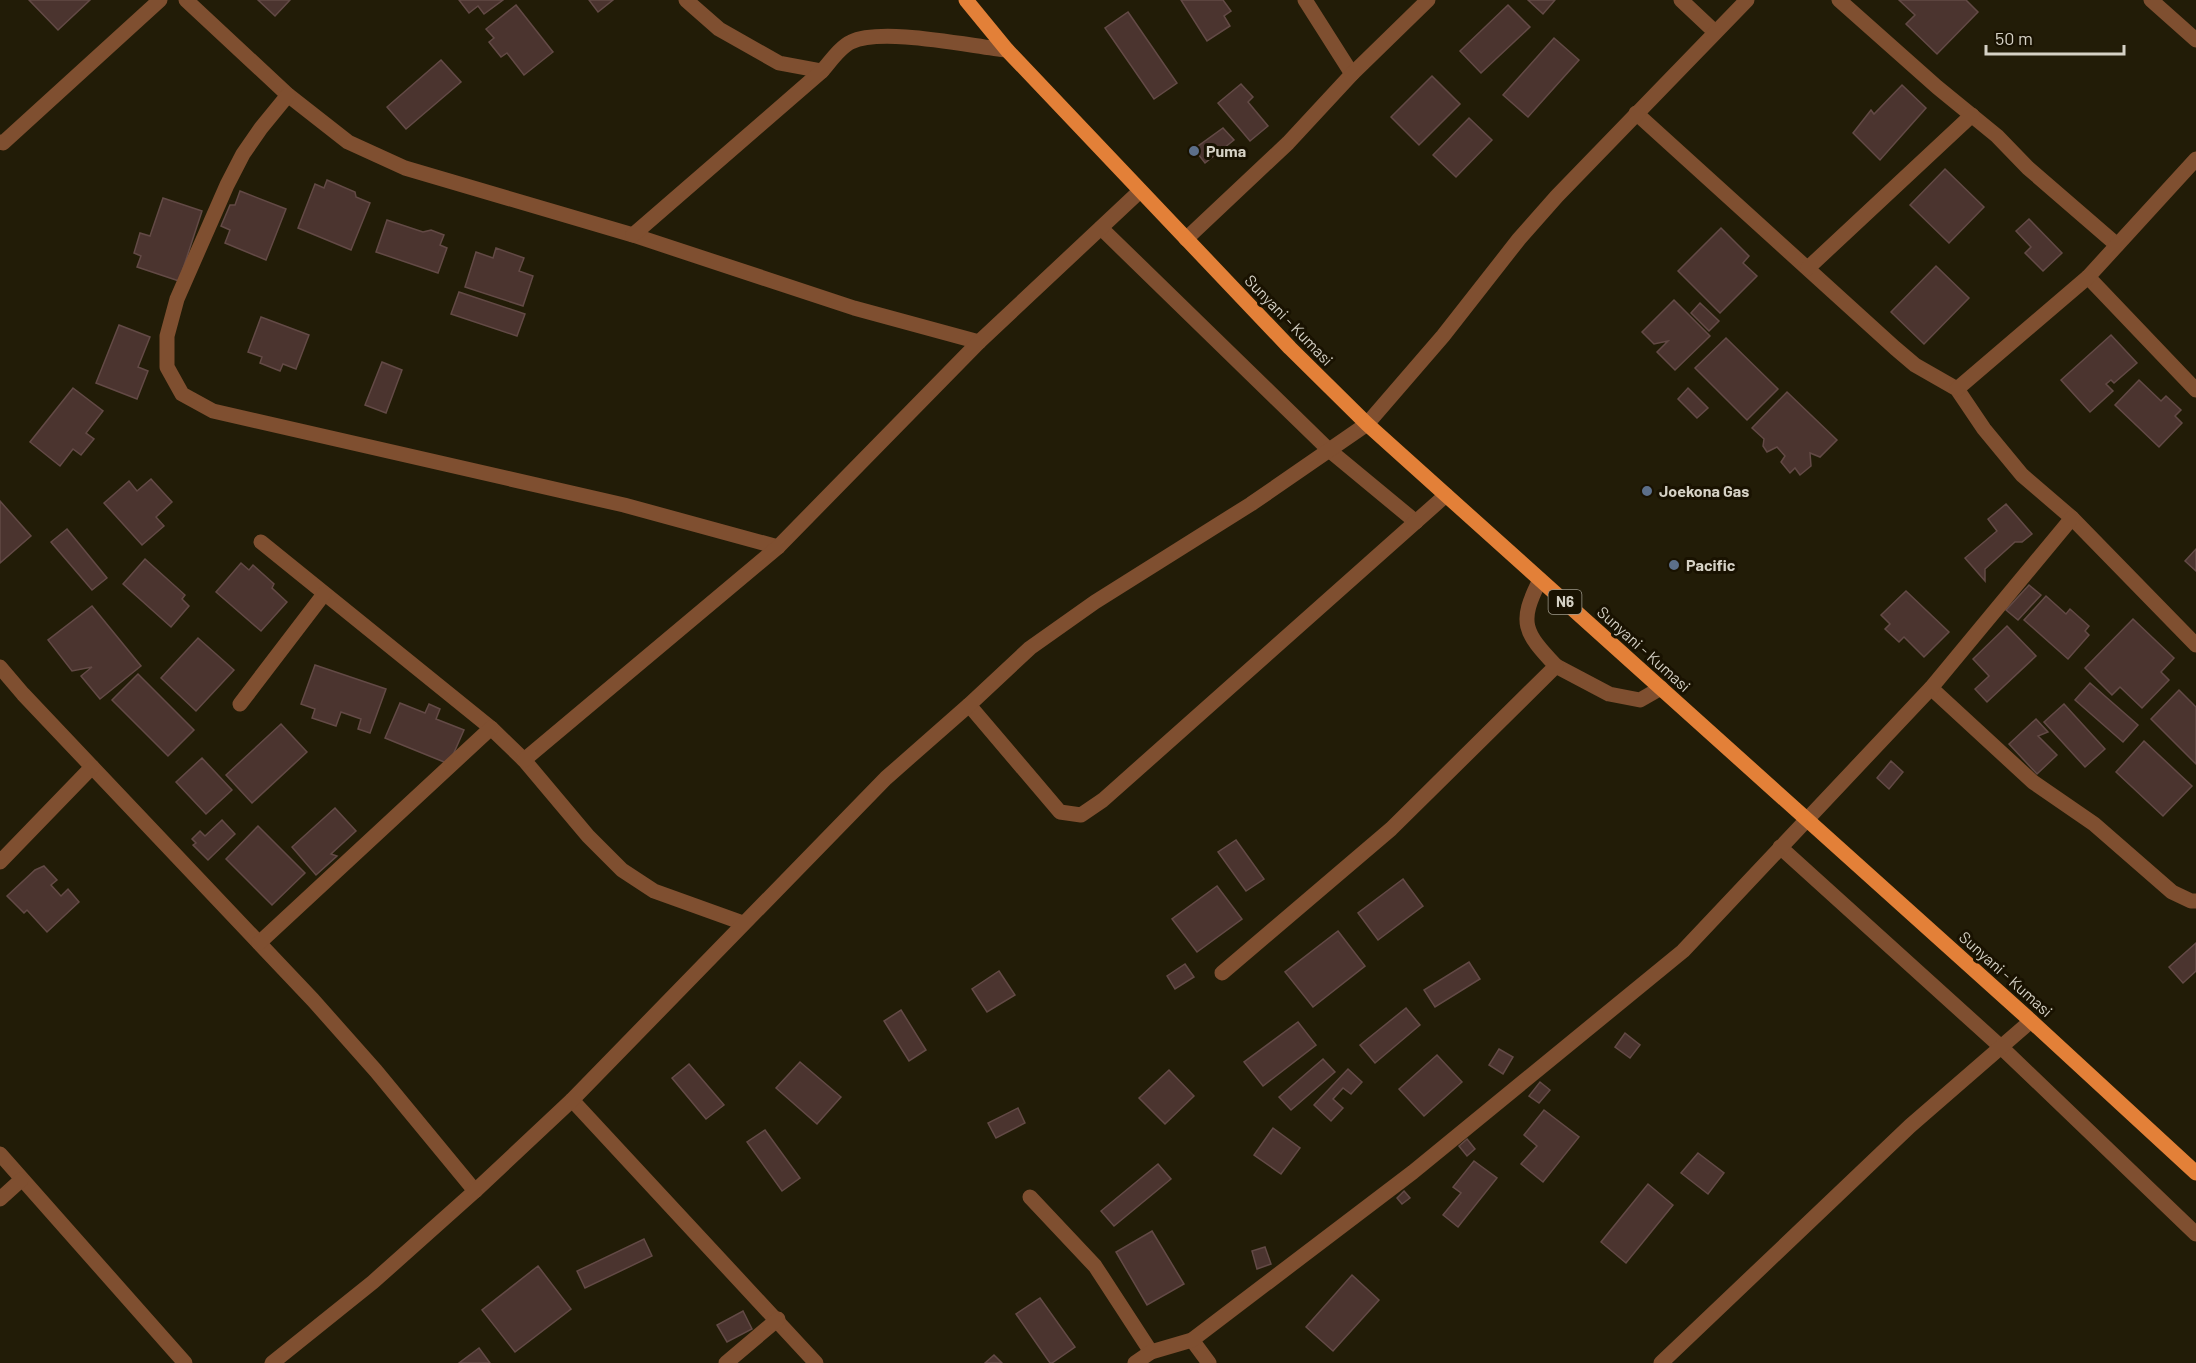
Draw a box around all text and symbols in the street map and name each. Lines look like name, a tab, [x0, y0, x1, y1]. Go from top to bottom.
scale bar	[1986, 18, 2124, 56]
text: 50 m	[1995, 27, 2033, 49]
place label: Puma	[1206, 141, 1246, 160]
marker: Puma	[1187, 144, 1201, 158]
street label: Sunyani - Kumasi	[1241, 270, 1337, 369]
place label: Joekona Gas	[1659, 481, 1749, 500]
marker: Joekona Gas	[1640, 484, 1654, 498]
place label: Pacific	[1686, 555, 1736, 574]
marker: Pacific	[1667, 558, 1681, 572]
road number: N6	[1548, 590, 1582, 614]
street label: Sunyani - Kumasi	[1594, 602, 1695, 695]
street label: Sunyani - Kumasi	[1956, 927, 2057, 1020]

